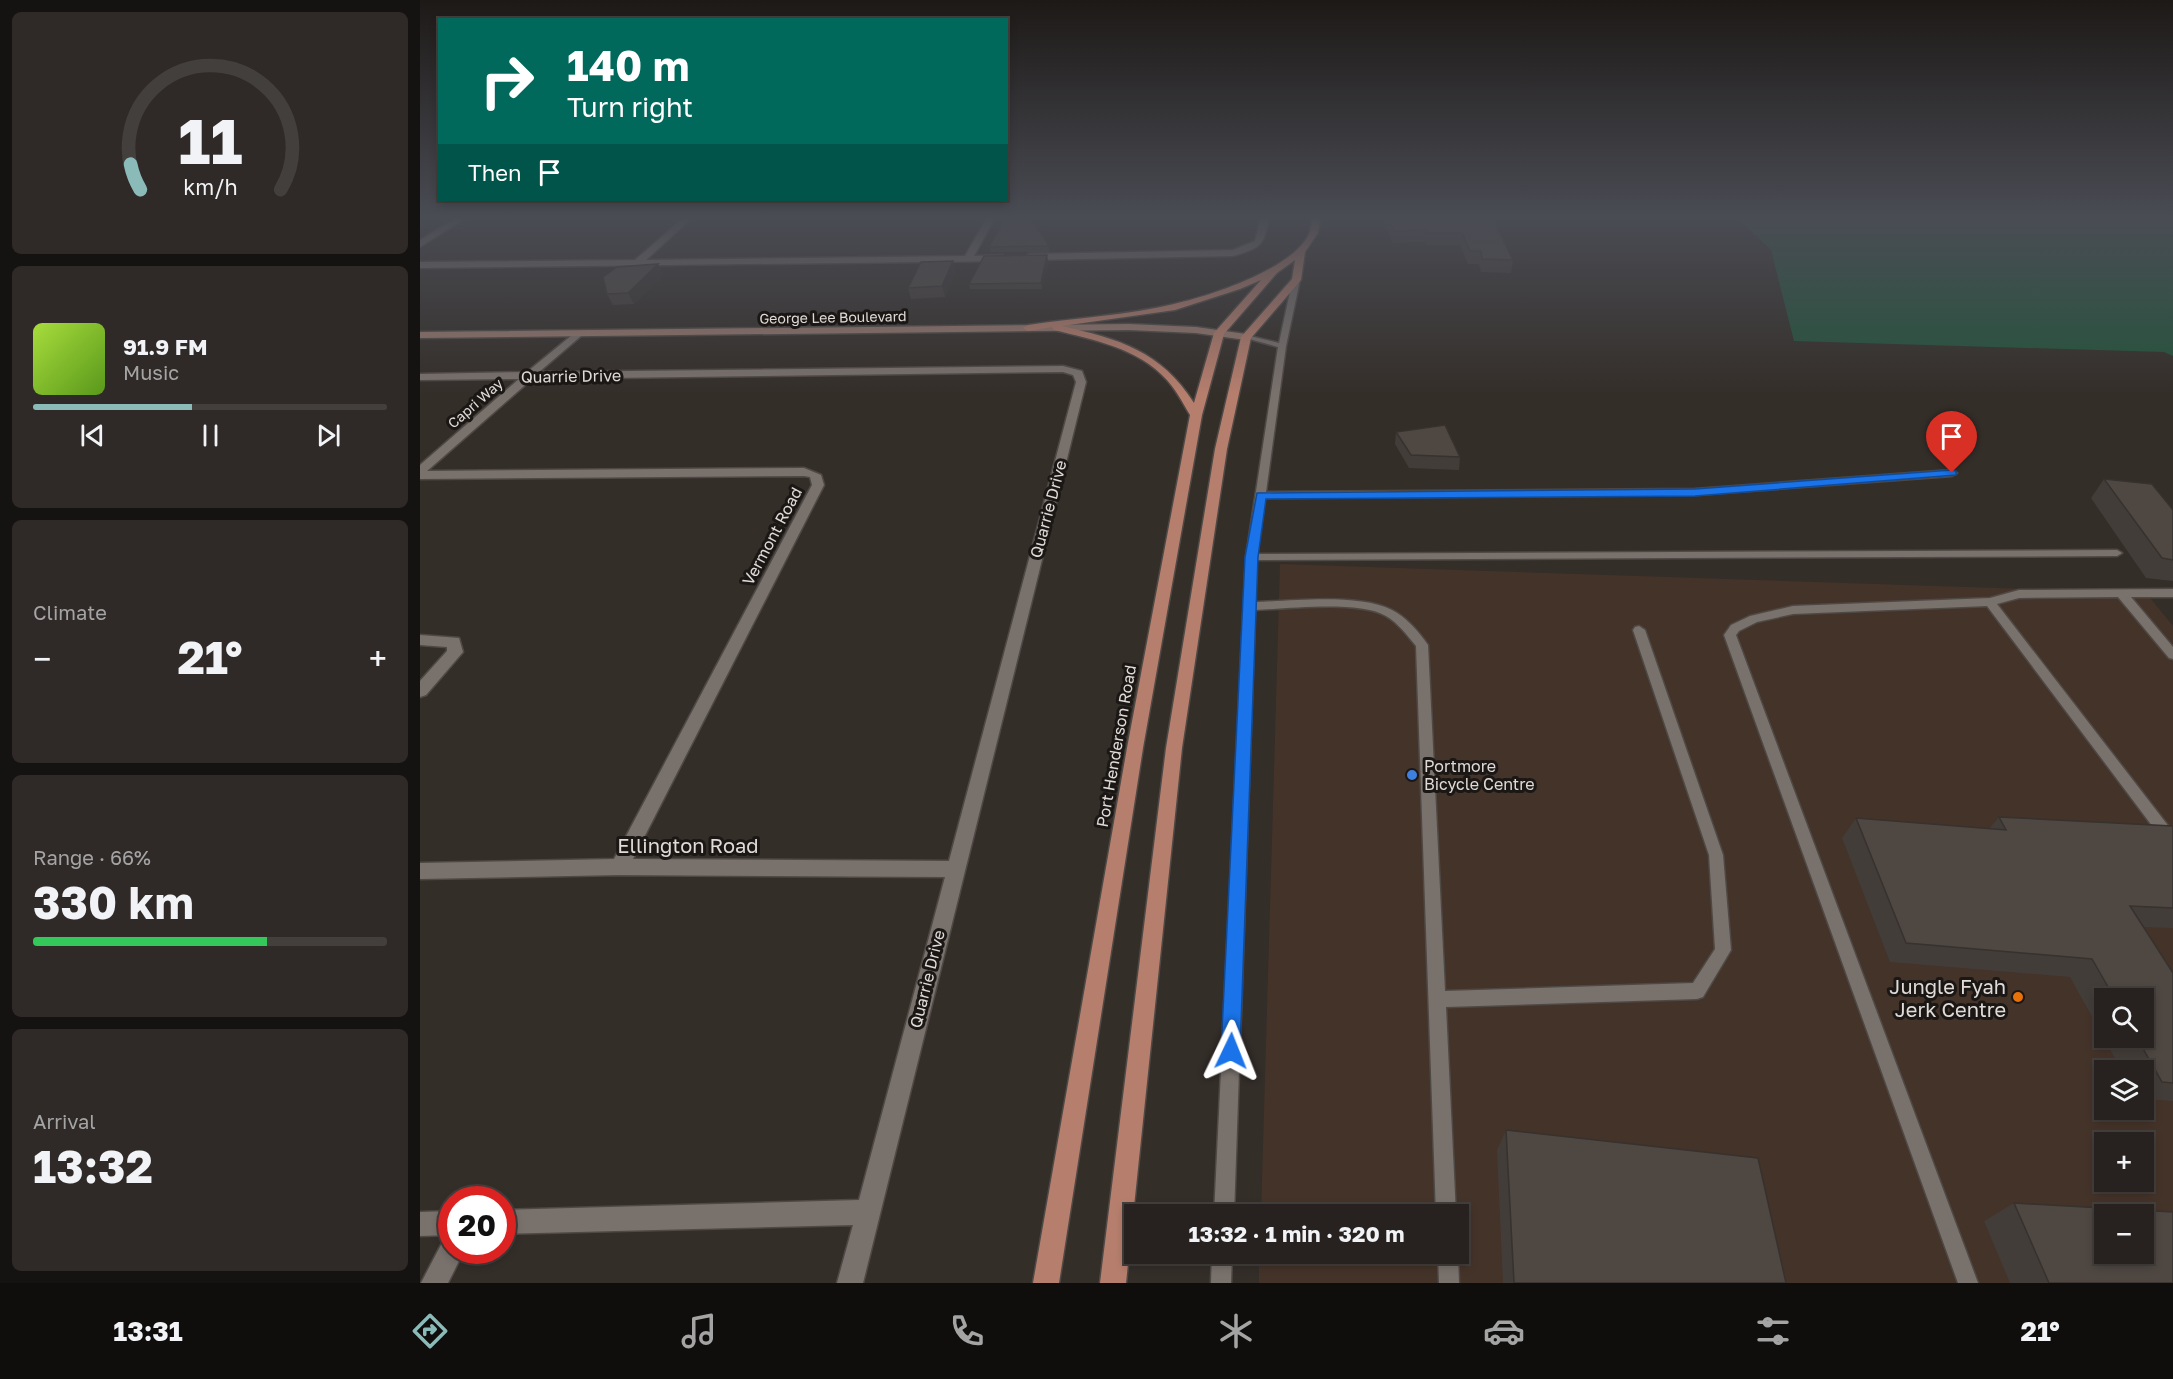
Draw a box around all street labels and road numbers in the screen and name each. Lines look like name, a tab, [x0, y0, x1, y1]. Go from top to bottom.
street label: George Lee Boulevard	[759, 307, 907, 327]
street label: Quarrie Drive	[521, 365, 621, 387]
street label: Capri Way	[444, 374, 506, 431]
street label: Quarrie Drive	[1025, 458, 1071, 560]
street label: Vermont Road	[738, 483, 806, 589]
street label: Port Henderson Road	[1092, 663, 1140, 829]
street label: Ellington Road	[617, 833, 759, 857]
street label: Quarrie Drive	[905, 928, 949, 1030]

